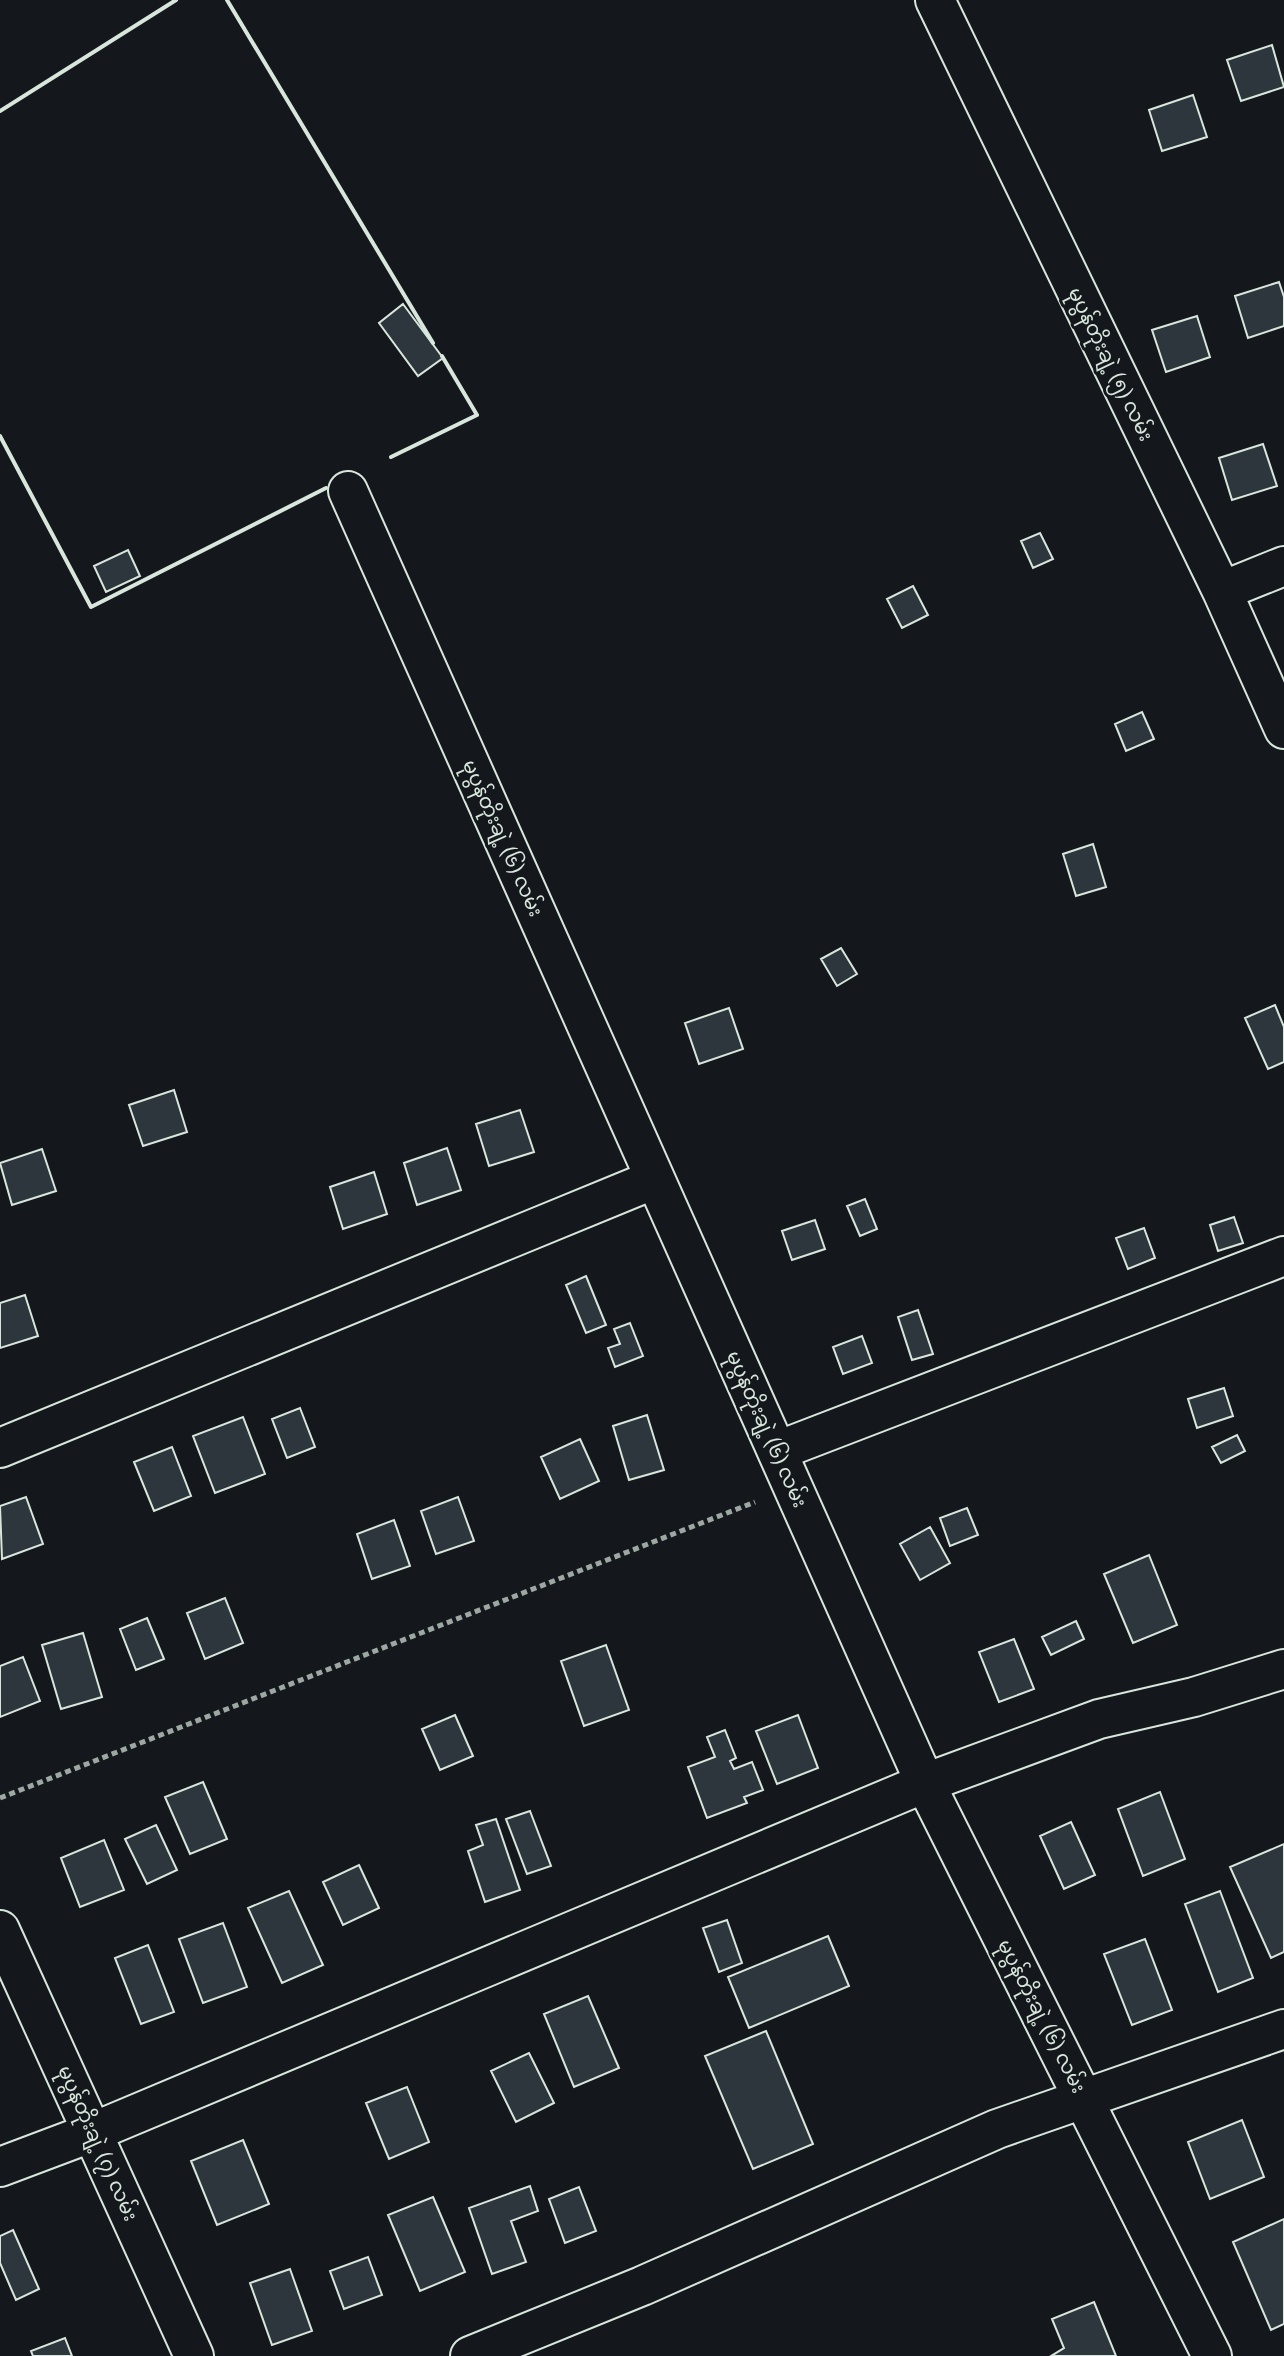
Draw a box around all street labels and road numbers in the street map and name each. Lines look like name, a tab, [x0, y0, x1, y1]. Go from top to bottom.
street label: မုပွန်တိုးချဲ့ (၅) လမ်း	[1059, 281, 1163, 447]
street label: မုပွန်တိုးချဲ့ (၆) လမ်း	[453, 754, 553, 922]
street label: မုပွန်တိုးချဲ့ (၆) လမ်း	[717, 1345, 817, 1513]
street label: မုပွန်တိုးချဲ့ (၆) လမ်း	[988, 1933, 1096, 2099]
street label: မုပွန်တိုးချဲ့ (၇) လမ်း	[48, 2059, 148, 2227]

